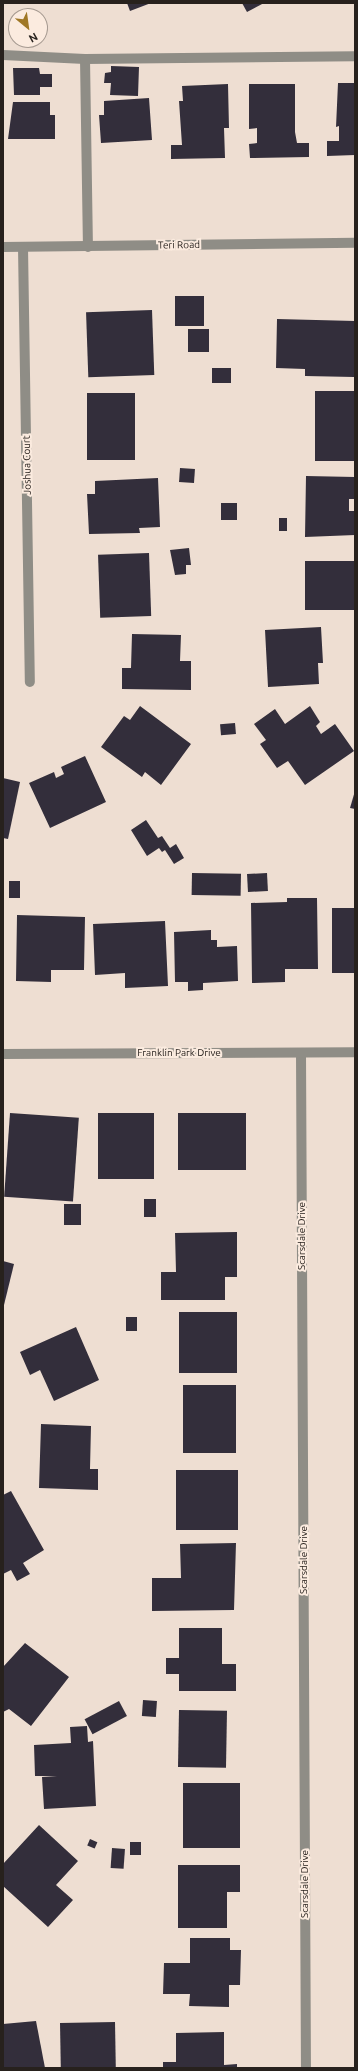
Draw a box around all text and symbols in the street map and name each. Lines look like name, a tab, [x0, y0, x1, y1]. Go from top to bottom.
north arrow	[8, 8, 48, 48]
text: N	[27, 30, 40, 45]
street label: Teri Road	[158, 239, 200, 251]
street label: Joshua Court	[20, 435, 34, 495]
street label: Franklin Park Drive	[137, 1047, 221, 1059]
street label: Scarsdale Drive	[296, 1202, 308, 1270]
street label: Scarsdale Drive	[298, 1526, 310, 1594]
street label: Scarsdale Drive	[299, 1850, 311, 1918]

